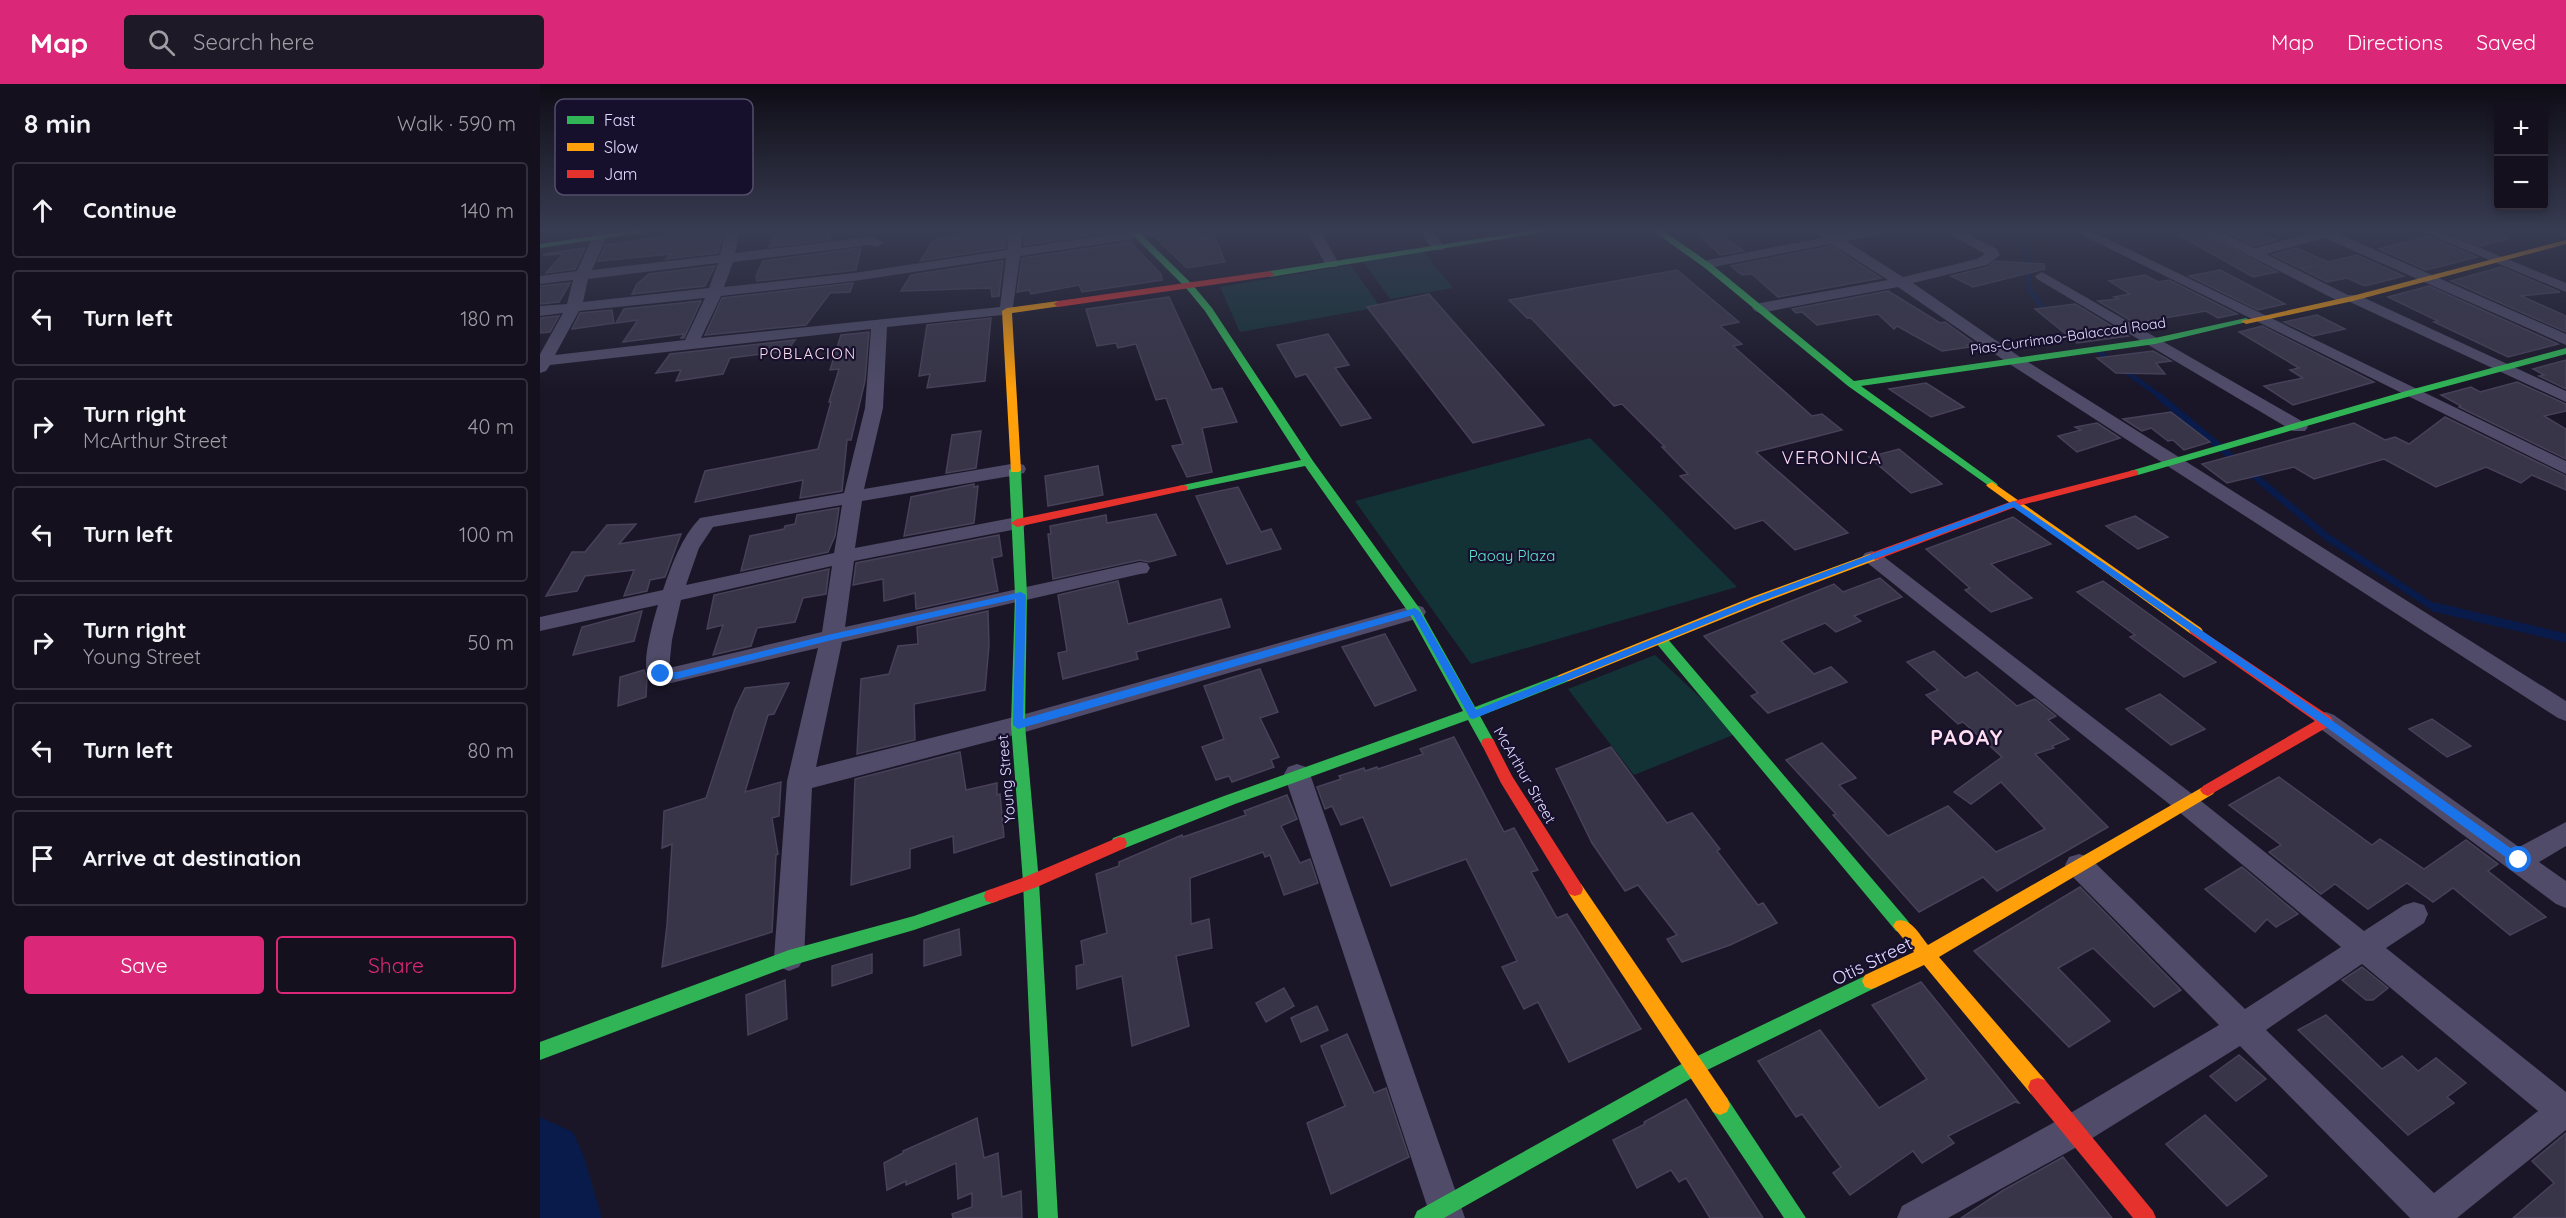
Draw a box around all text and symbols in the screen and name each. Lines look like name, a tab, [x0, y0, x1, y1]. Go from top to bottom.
search box	[124, 15, 544, 69]
text: Map	[30, 25, 88, 60]
icon: search	[145, 26, 178, 59]
text: Search here	[193, 28, 315, 56]
text: Map	[2271, 29, 2314, 55]
text: Directions	[2347, 29, 2443, 55]
text: Saved	[2476, 29, 2536, 55]
legend	[555, 99, 753, 195]
map controls	[2494, 102, 2548, 210]
button: +	[2494, 102, 2548, 156]
text: 8 min	[24, 107, 91, 140]
text: Fast	[604, 110, 635, 130]
text: Walk · 590 m	[397, 111, 516, 136]
text: Slow	[604, 137, 638, 157]
button: −	[2494, 156, 2548, 210]
text: Jam	[604, 164, 637, 184]
icon: ahead	[26, 194, 59, 227]
text: Continue	[83, 196, 177, 224]
text: 140 m	[461, 198, 514, 223]
icon: left	[26, 302, 59, 335]
text: Turn left	[83, 304, 173, 332]
text: 180 m	[460, 306, 514, 331]
street label: Pias-Currimao-Balaccad Road	[1969, 313, 2167, 359]
district label: POBLACION	[759, 344, 857, 363]
text: Turn right	[83, 400, 187, 428]
icon: right	[26, 410, 59, 443]
text: 40 m	[468, 414, 514, 439]
text: McArthur Street	[83, 428, 228, 453]
district label: VERONICA	[1782, 446, 1882, 469]
icon: left	[26, 518, 59, 551]
text: Turn left	[83, 520, 173, 548]
text: 100 m	[459, 522, 514, 547]
park label: Paoay Plaza	[1469, 546, 1555, 565]
text: Turn right	[83, 616, 187, 644]
icon: right	[26, 626, 59, 659]
text: 50 m	[468, 630, 514, 655]
text: Young Street	[83, 644, 201, 669]
route end	[647, 660, 673, 686]
street label: McArthur Street	[1490, 723, 1560, 827]
district label: PAOAY	[1930, 724, 2004, 750]
icon: left	[26, 734, 59, 767]
street label: Young Street	[993, 734, 1019, 824]
text: Turn left	[83, 736, 173, 764]
text: 80 m	[468, 738, 514, 763]
icon: arrive	[26, 842, 59, 875]
text: Arrive at destination	[83, 844, 301, 872]
route start	[2505, 846, 2531, 872]
street label: Otis Street	[1828, 932, 1916, 990]
button: Save	[24, 936, 264, 994]
button: Share	[276, 936, 516, 994]

